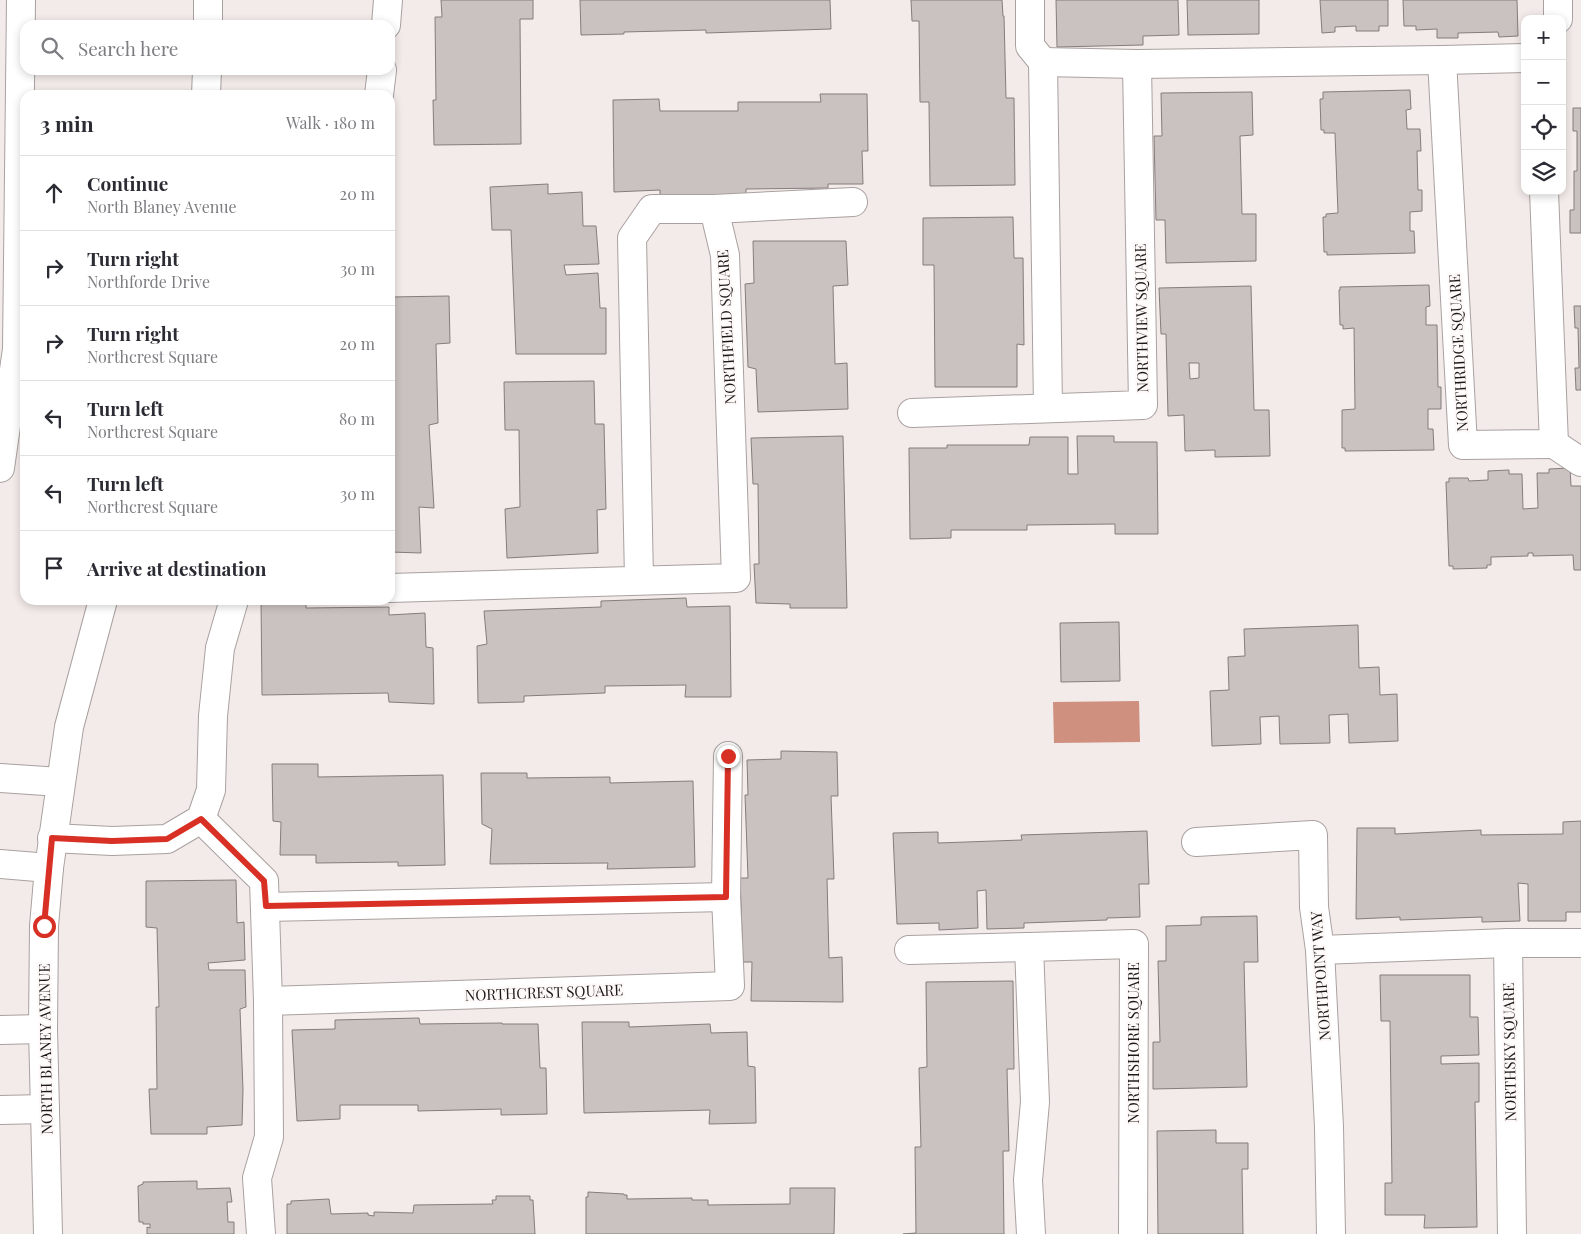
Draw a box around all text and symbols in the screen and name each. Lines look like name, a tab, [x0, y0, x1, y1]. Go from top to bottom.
map controls	[1521, 15, 1566, 195]
button: +	[1521, 15, 1566, 60]
search box	[20, 20, 395, 75]
icon: search	[38, 34, 66, 62]
text: Search here	[78, 35, 178, 61]
button: −	[1521, 60, 1566, 105]
button: locate	[1521, 105, 1566, 150]
text: 3 min	[40, 109, 94, 137]
text: Walk · 180 m	[286, 112, 375, 133]
button: layers	[1521, 150, 1566, 195]
text: Continue	[87, 170, 168, 196]
icon: ahead	[40, 179, 68, 207]
text: 20 m	[340, 183, 375, 204]
text: North Blaney Avenue	[87, 196, 237, 217]
street label: NORTHVIEW SQUARE	[1130, 243, 1152, 393]
text: Turn right	[87, 245, 179, 271]
street label: NORTHFIELD SQUARE	[712, 249, 740, 405]
icon: right	[40, 254, 68, 282]
text: 30 m	[340, 258, 375, 279]
text: Northforde Drive	[87, 271, 210, 292]
street label: NORTHRIDGE SQUARE	[1444, 274, 1472, 432]
text: Turn right	[87, 320, 179, 346]
icon: right	[40, 329, 68, 357]
text: 20 m	[340, 333, 375, 354]
text: Northcrest Square	[87, 346, 218, 367]
text: Turn left	[87, 395, 164, 421]
icon: left	[40, 404, 68, 432]
text: 80 m	[339, 408, 375, 429]
text: Northcrest Square	[87, 421, 218, 442]
text: Turn left	[87, 470, 164, 496]
icon: left	[40, 479, 68, 507]
text: 30 m	[340, 483, 375, 504]
text: Northcrest Square	[87, 496, 218, 517]
icon: arrive	[40, 554, 68, 582]
text: Arrive at destination	[87, 555, 267, 581]
route end	[717, 745, 740, 768]
street label: NORTHPOINT WAY	[1305, 910, 1334, 1041]
route start	[33, 915, 56, 938]
street label: NORTHSHORE SQUARE	[1123, 962, 1143, 1124]
street label: NORTH BLANEY AVENUE	[34, 963, 56, 1135]
street label: NORTHCREST SQUARE	[464, 979, 624, 1005]
street label: NORTHSKY SQUARE	[1498, 982, 1520, 1122]

